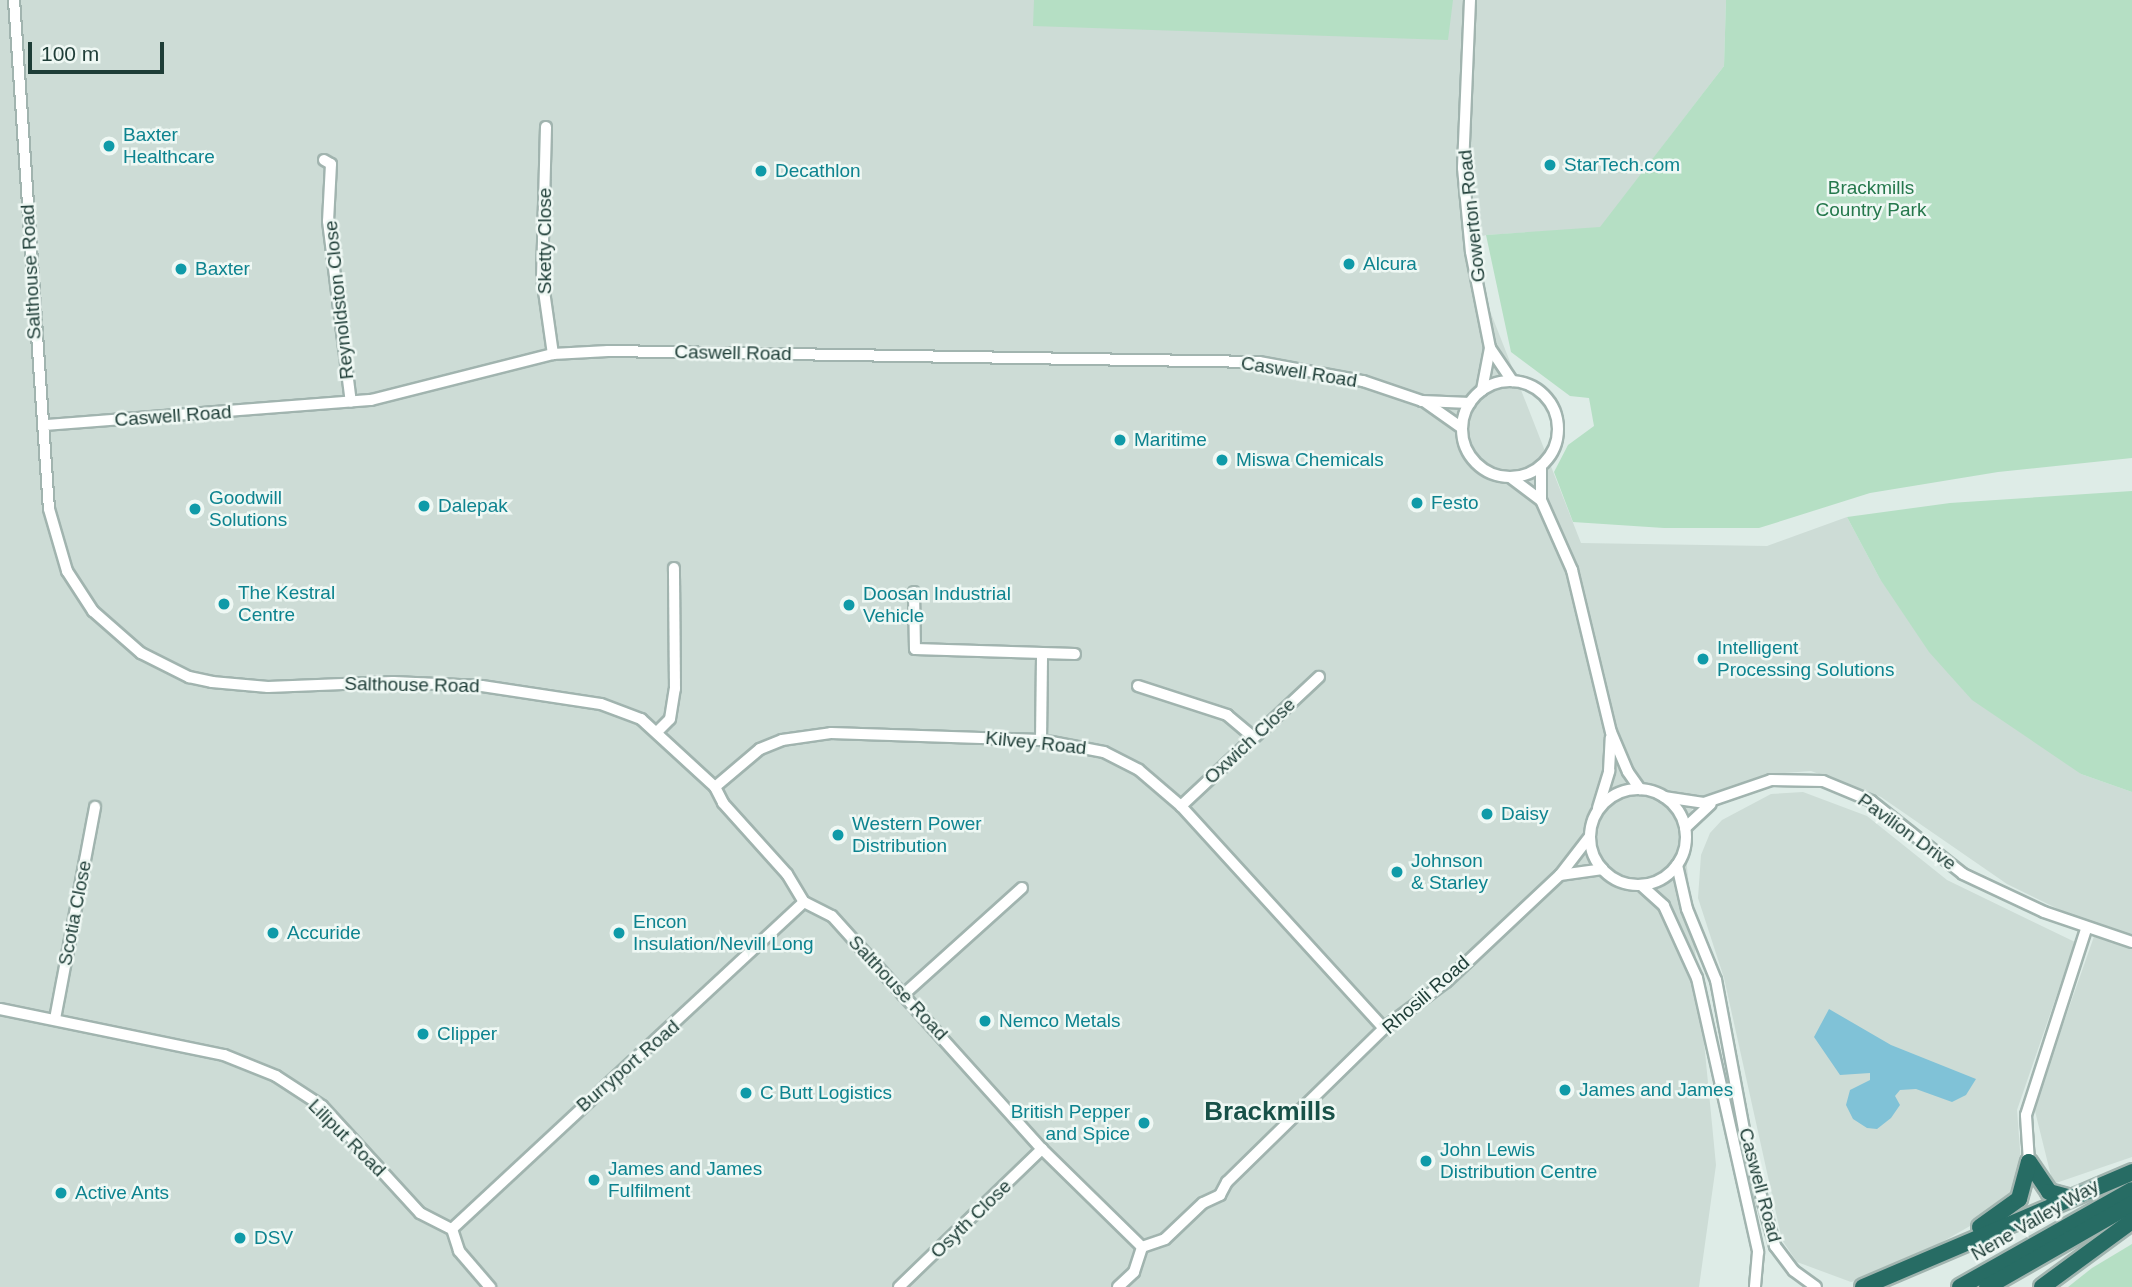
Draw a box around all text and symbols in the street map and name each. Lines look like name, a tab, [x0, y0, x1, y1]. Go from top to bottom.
scale bar	[32, 28, 168, 72]
text: 100 m	[41, 42, 99, 65]
place label: Baxter Healthcare	[123, 124, 215, 168]
marker: Baxter Healthcare	[101, 138, 117, 154]
street label: Gowerton Road	[1454, 149, 1490, 283]
place label: StarTech.com	[1564, 154, 1680, 176]
marker: StarTech.com	[1542, 157, 1558, 173]
place label: Decathlon	[775, 160, 861, 182]
marker: Decathlon	[753, 163, 769, 179]
park label: Brackmills Country Park	[1816, 177, 1926, 221]
street label: Sketty Close	[534, 188, 556, 294]
street label: Salthouse Road	[16, 204, 46, 340]
street label: Reynoldston Close	[319, 220, 359, 380]
place label: Alcura	[1363, 253, 1417, 275]
marker: Alcura	[1341, 256, 1357, 272]
place label: Baxter	[195, 258, 250, 280]
marker: Baxter	[173, 261, 189, 277]
street label: Caswell Road	[674, 341, 792, 365]
street label: Caswell Road	[1239, 352, 1359, 392]
street label: Caswell Road	[114, 401, 232, 431]
place label: Maritime	[1134, 429, 1207, 451]
marker: Maritime	[1112, 432, 1128, 448]
place label: Miswa Chemicals	[1236, 449, 1384, 471]
marker: Miswa Chemicals	[1214, 452, 1230, 468]
place label: Goodwill Solutions	[209, 487, 287, 531]
place label: Festo	[1431, 492, 1479, 514]
place label: Dalepak	[438, 495, 508, 517]
marker: Festo	[1409, 495, 1425, 511]
marker: Dalepak	[416, 498, 432, 514]
marker: Goodwill Solutions	[187, 501, 203, 517]
place label: The Kestral Centre	[238, 582, 335, 626]
place label: Doosan Industrial Vehicle	[863, 583, 1011, 627]
marker: The Kestral Centre	[216, 596, 232, 612]
marker: Doosan Industrial Vehicle	[841, 597, 857, 613]
place label: Intelligent Processing Solutions	[1717, 637, 1894, 681]
marker: Intelligent Processing Solutions	[1695, 651, 1711, 667]
street label: Salthouse Road	[344, 672, 480, 698]
street label: Oxwich Close	[1200, 693, 1300, 789]
street label: Kilvey Road	[984, 726, 1088, 760]
street label: Pavilion Drive	[1853, 789, 1961, 875]
place label: Daisy	[1501, 803, 1549, 825]
marker: Daisy	[1479, 806, 1495, 822]
place label: Western Power Distribution	[852, 813, 982, 857]
marker: Western Power Distribution	[830, 827, 846, 843]
place label: Johnson & Starley	[1411, 850, 1488, 894]
street label: Scotia Close	[54, 858, 96, 968]
marker: Johnson & Starley	[1389, 864, 1405, 880]
place label: Encon Insulation/Nevill Long	[633, 911, 814, 955]
place label: Accuride	[287, 922, 361, 944]
marker: Accuride	[265, 925, 281, 941]
marker: Encon Insulation/Nevill Long	[611, 925, 627, 941]
street label: Salthouse Road	[844, 931, 952, 1045]
street label: Rhosili Road	[1378, 951, 1474, 1039]
place label: Nemco Metals	[999, 1010, 1120, 1032]
marker: Nemco Metals	[977, 1013, 993, 1029]
street label: Burryport Road	[572, 1015, 684, 1117]
place label: Clipper	[437, 1023, 497, 1045]
marker: Clipper	[415, 1026, 431, 1042]
place label: James and James	[1579, 1079, 1733, 1101]
place label: C Butt Logistics	[760, 1082, 892, 1104]
marker: James and James	[1557, 1082, 1573, 1098]
marker: C Butt Logistics	[738, 1085, 754, 1101]
street label: Liliput Road	[303, 1094, 391, 1182]
district label: Brackmills	[1204, 1096, 1336, 1128]
place label: British Pepper and Spice	[1011, 1101, 1130, 1145]
marker: British Pepper and Spice	[1136, 1115, 1152, 1131]
street label: Caswell Road	[1734, 1125, 1786, 1245]
place label: John Lewis Distribution Centre	[1440, 1139, 1597, 1183]
marker: John Lewis Distribution Centre	[1418, 1153, 1434, 1169]
place label: James and James Fulfilment	[608, 1158, 762, 1202]
marker: James and James Fulfilment	[586, 1172, 602, 1188]
street label: Nene Valley Way	[1967, 1174, 2103, 1266]
street label: Osyth Close	[926, 1175, 1016, 1263]
place label: Active Ants	[75, 1182, 170, 1204]
marker: Active Ants	[53, 1185, 69, 1201]
place label: DSV	[254, 1227, 293, 1249]
marker: DSV	[232, 1230, 248, 1246]

